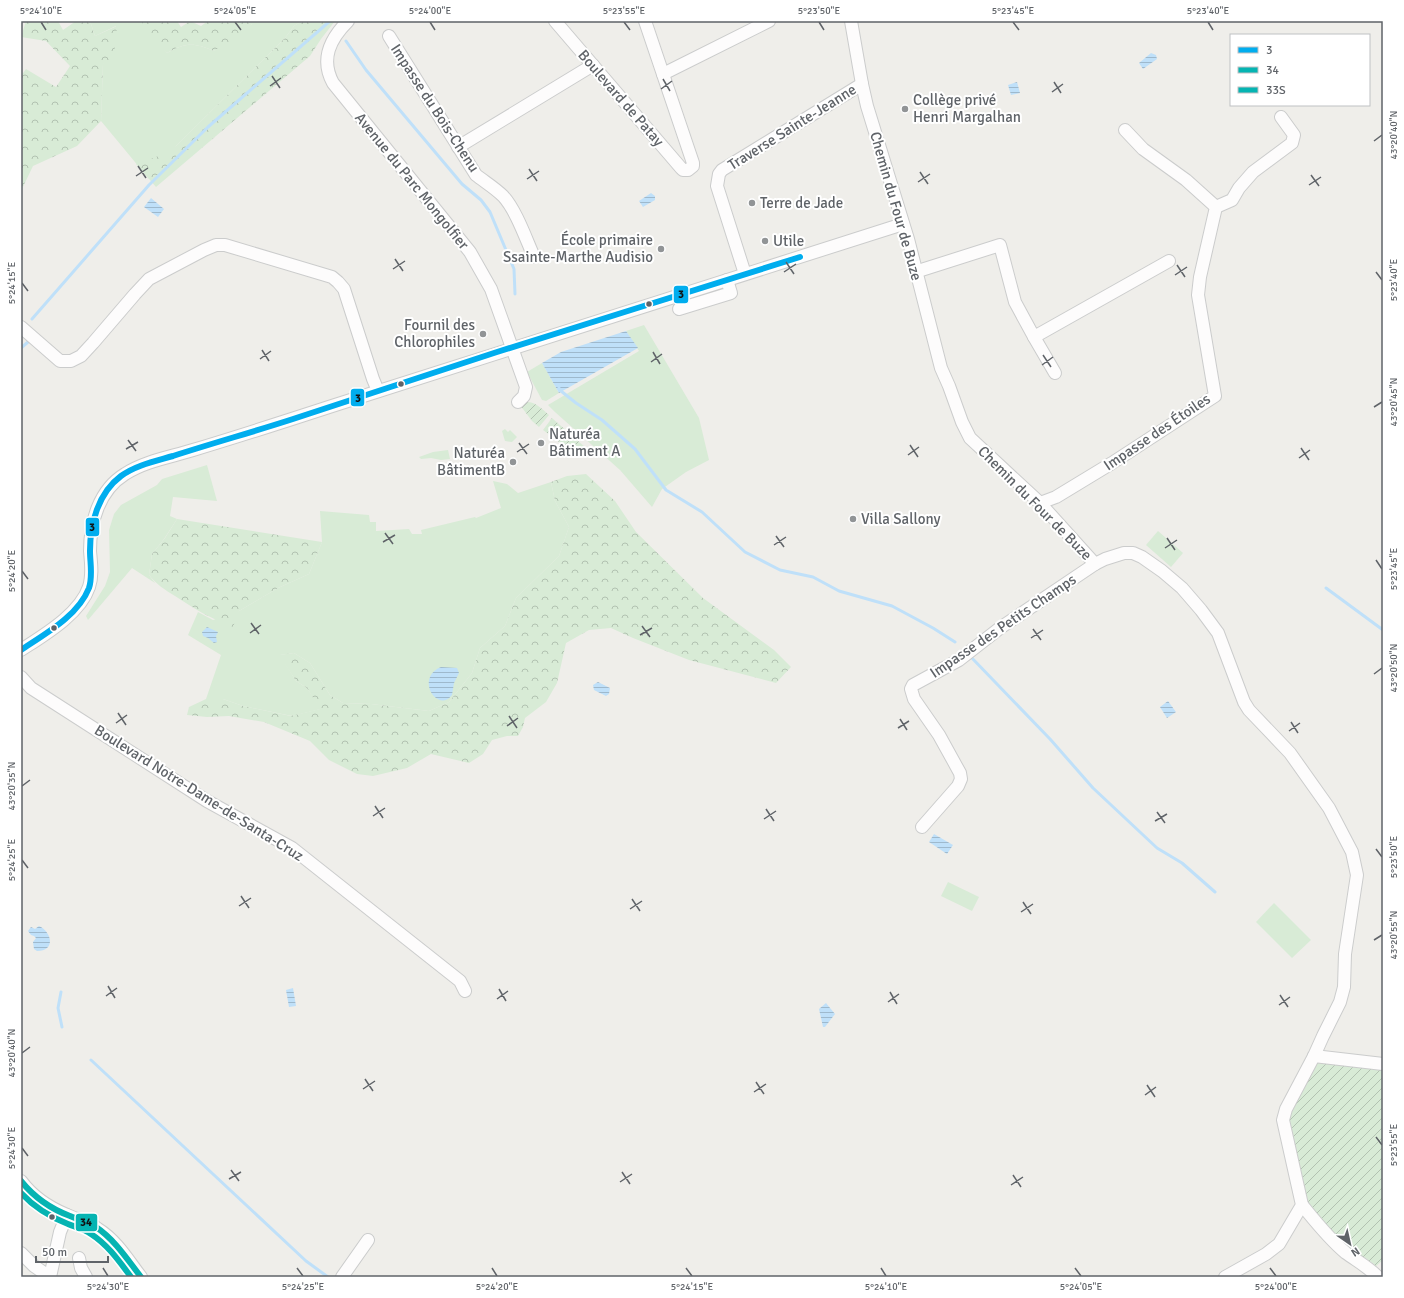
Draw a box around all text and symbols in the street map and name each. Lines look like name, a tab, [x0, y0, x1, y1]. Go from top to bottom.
text: 5°24'10"E	[20, 5, 62, 17]
text: 5°24'05"E	[214, 5, 256, 17]
text: 5°24'00"E	[409, 5, 451, 17]
text: 5°23'55"E	[603, 5, 645, 17]
text: 5°23'50"E	[798, 5, 840, 17]
text: 5°23'45"E	[992, 5, 1034, 17]
text: 5°23'40"E	[1187, 5, 1229, 17]
legend	[1230, 34, 1370, 106]
street label: Impasse du Bois-Chenu	[387, 41, 483, 175]
text: 3	[1266, 43, 1272, 58]
street label: Boulevard de Patay	[574, 46, 668, 150]
text: 34	[1266, 63, 1279, 78]
street label: Traverse Sainte-Jeanne	[724, 80, 860, 174]
text: 33S	[1266, 83, 1286, 98]
place label: Collège privé Henri Margalhan	[913, 91, 1021, 126]
marker: Collège privé Henri Margalhan	[900, 104, 910, 114]
street label: Avenue du Parc Mongolfier	[351, 109, 473, 253]
text: 43°20'40"N	[1388, 111, 1400, 159]
street label: Chemin du Four de Buze	[866, 130, 926, 282]
place label: Terre de Jade	[760, 194, 843, 212]
marker: Terre de Jade	[747, 198, 757, 208]
place label: École primaire Ssainte-Marthe Audisio	[503, 230, 653, 266]
place label: Utile	[773, 232, 804, 250]
marker: Utile	[760, 236, 770, 246]
marker: École primaire Ssainte-Marthe Audisio	[656, 244, 666, 254]
text: 5°23'40"E	[1388, 259, 1400, 301]
text: 5°24'15"E	[6, 262, 18, 304]
line badge: 3	[673, 285, 689, 304]
text: 3	[678, 288, 684, 301]
unlabelled marker	[644, 299, 654, 309]
place label: Fournil des Chlorophiles	[394, 316, 475, 351]
marker: Fournil des Chlorophiles	[478, 329, 488, 339]
text: 43°20'45"N	[1388, 378, 1400, 426]
unlabelled marker	[396, 379, 406, 389]
line badge: 3	[350, 388, 365, 407]
street label: Impasse des Étoiles	[1100, 389, 1214, 474]
text: 3	[355, 392, 361, 405]
place label: Naturéa Bâtiment A	[549, 425, 620, 460]
marker: Naturéa Bâtiment A	[536, 438, 546, 448]
street label: Chemin du Four de Buze	[974, 442, 1096, 564]
place label: Naturéa BâtimentB	[437, 444, 505, 479]
marker: Naturéa BâtimentB	[508, 457, 518, 467]
place label: Villa Sallony	[861, 510, 940, 528]
marker: Villa Sallony	[848, 514, 858, 524]
line badge: 3	[85, 517, 100, 537]
text: 3	[89, 521, 95, 534]
text: 5°23'45"E	[1388, 548, 1400, 590]
text: 5°24'20"E	[6, 550, 18, 592]
street label: Impasse des Petits Champs	[926, 570, 1080, 682]
unlabelled marker	[49, 623, 59, 633]
text: 43°20'50"N	[1388, 644, 1400, 692]
street label: Boulevard Notre-Dame-de-Santa-Cruz	[91, 721, 307, 865]
text: 43°20'35"N	[6, 762, 18, 810]
text: 5°23'50"E	[1388, 836, 1400, 878]
text: 5°24'25"E	[6, 839, 18, 881]
text: 43°20'55"N	[1388, 911, 1400, 959]
text: 43°20'40"N	[6, 1029, 18, 1077]
text: 5°23'55"E	[1388, 1124, 1400, 1166]
text: 5°24'30"E	[6, 1127, 18, 1169]
unlabelled marker	[47, 1212, 57, 1222]
line badge: 34	[75, 1213, 98, 1232]
text: 34	[80, 1216, 92, 1229]
north arrow	[1330, 1224, 1370, 1264]
scale bar	[36, 1238, 108, 1264]
text: N	[1349, 1244, 1362, 1259]
text: 50 m	[42, 1245, 67, 1260]
text: 5°24'30"E	[87, 1281, 129, 1293]
text: 5°24'25"E	[282, 1281, 324, 1293]
text: 5°24'20"E	[476, 1281, 518, 1293]
text: 5°24'15"E	[671, 1281, 713, 1293]
text: 5°24'10"E	[865, 1281, 907, 1293]
text: 5°24'05"E	[1060, 1281, 1102, 1293]
text: 5°24'00"E	[1255, 1281, 1297, 1293]

